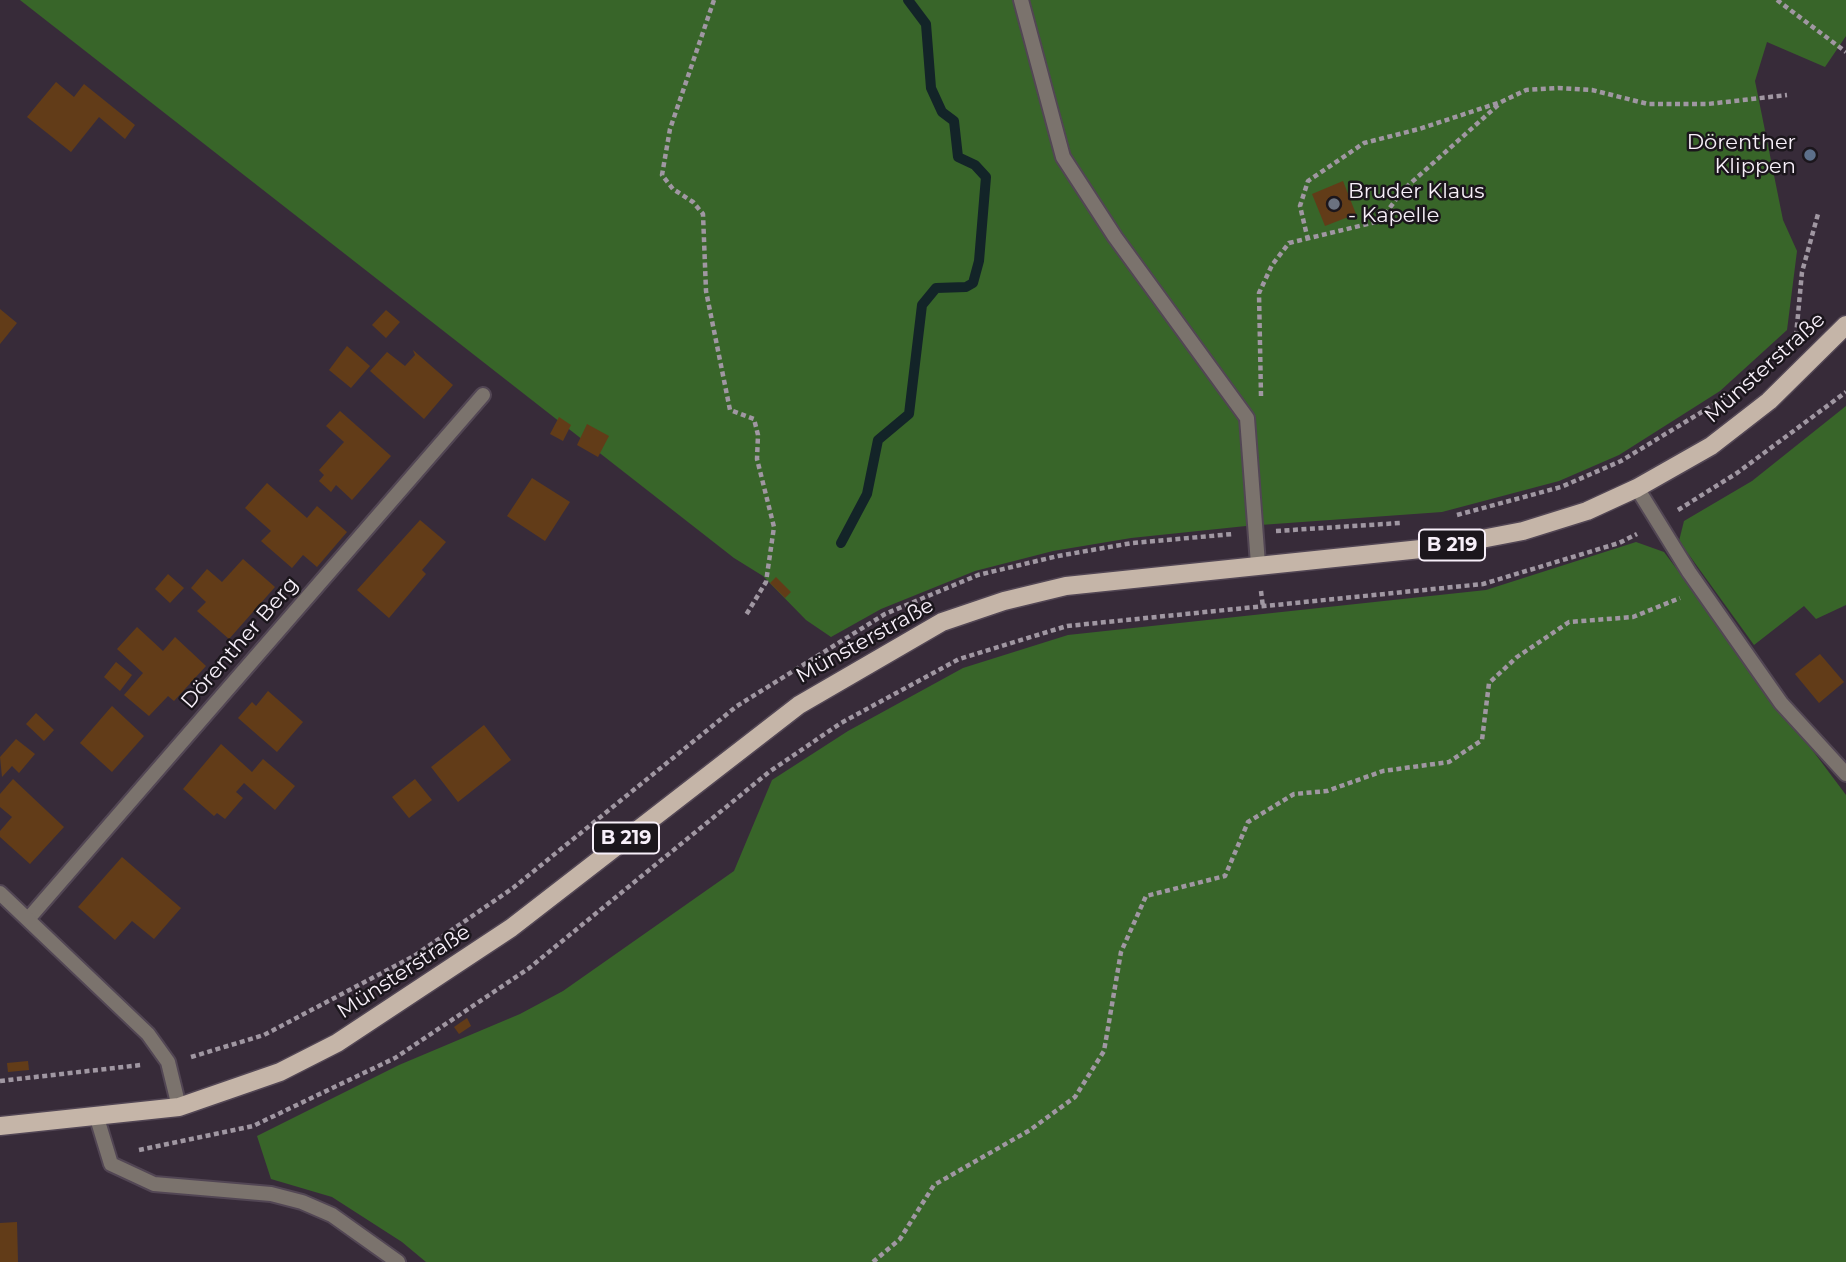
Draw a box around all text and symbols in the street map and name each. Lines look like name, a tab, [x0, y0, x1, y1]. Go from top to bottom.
place label: Dörenther Klippen	[1687, 130, 1796, 180]
marker: Dörenther Klippen	[1802, 147, 1818, 163]
place label: Bruder Klaus - Kapelle	[1348, 179, 1485, 229]
marker: Bruder Klaus - Kapelle	[1326, 196, 1342, 212]
street label: Münsterstraße	[1700, 307, 1830, 429]
road number: B 219	[1419, 530, 1485, 560]
street label: Dörenther Berg	[176, 572, 304, 714]
street label: Münsterstraße	[792, 593, 938, 689]
road number: B 219	[593, 822, 659, 853]
street label: Münsterstraße	[333, 920, 475, 1024]

